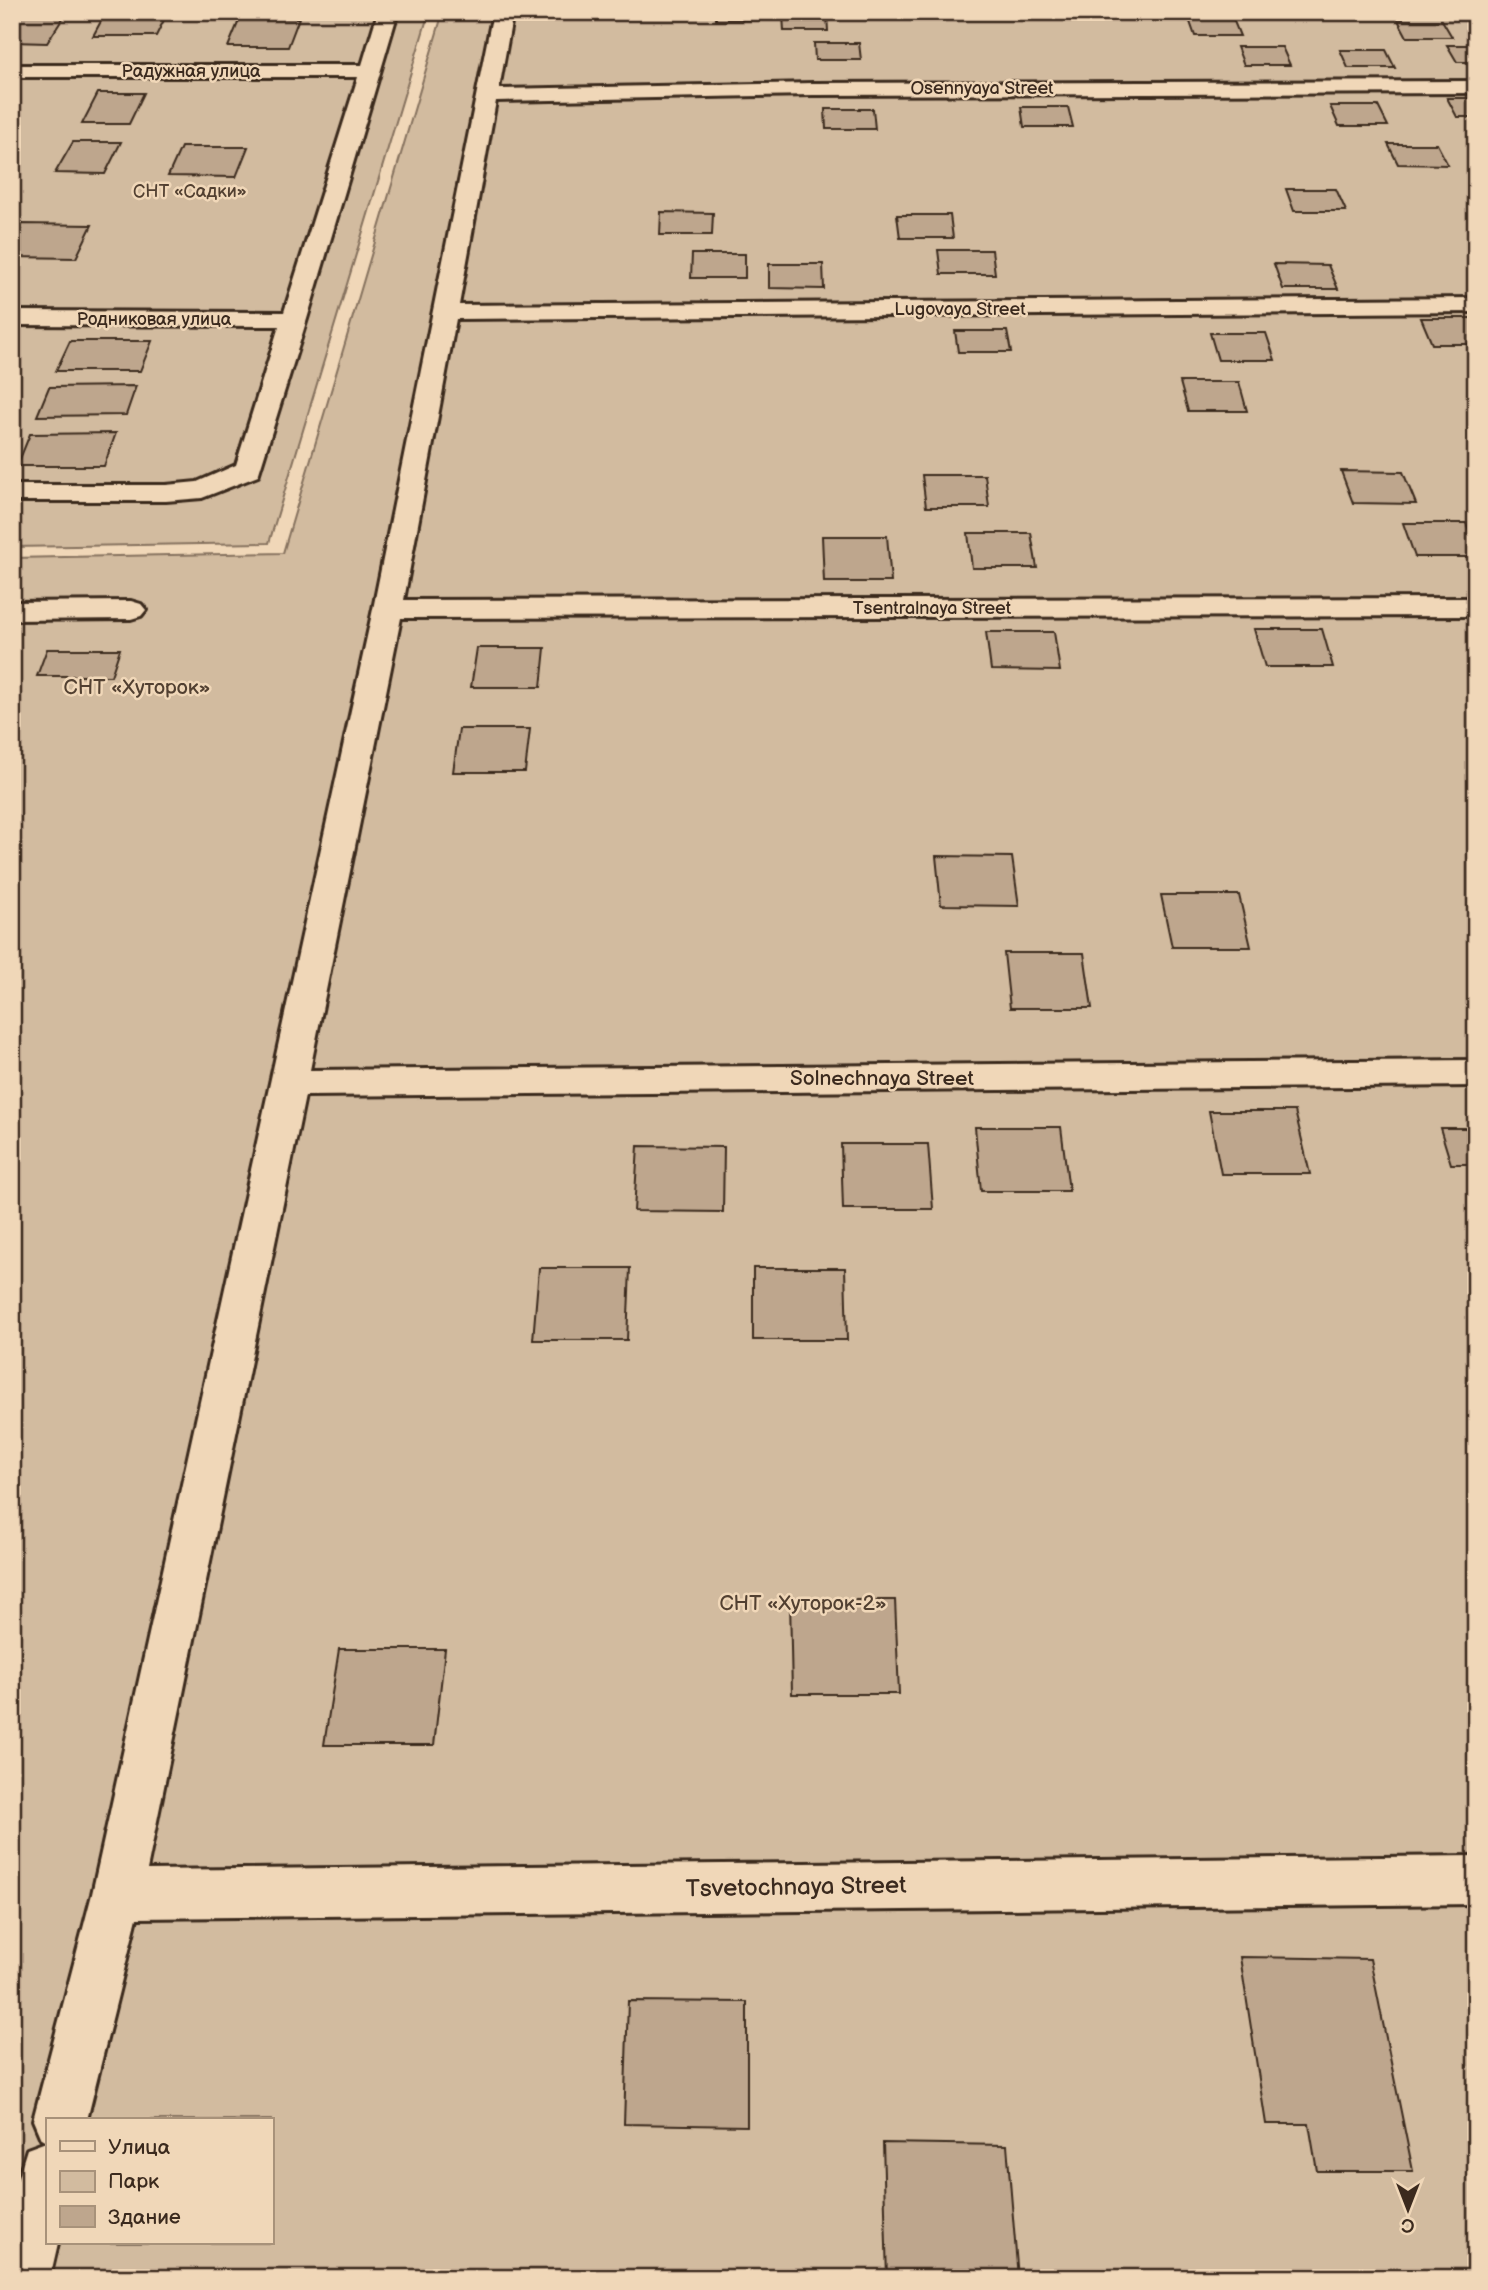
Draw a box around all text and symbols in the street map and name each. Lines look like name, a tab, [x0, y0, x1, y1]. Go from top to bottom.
street label: Радужная улица	[121, 61, 261, 82]
street label: Osennyaya Street	[910, 78, 1054, 99]
park label: СНТ «Садки»	[133, 181, 247, 202]
street label: Lugovaya Street	[894, 299, 1026, 320]
street label: Родниковая улица	[77, 309, 232, 330]
street label: Tsentralnaya Street	[853, 598, 1012, 619]
park label: СНТ «Хуторок»	[63, 675, 211, 700]
street label: Solnechnaya Street	[790, 1066, 974, 1091]
park label: СНТ «Хуторок-2»	[719, 1591, 887, 1616]
street label: Tsvetochnaya Street	[685, 1871, 907, 1903]
legend	[46, 2118, 273, 2244]
text: Улица	[108, 2135, 171, 2160]
text: Парк	[108, 2169, 159, 2194]
north arrow	[1372, 2174, 1442, 2244]
text: Здание	[108, 2205, 181, 2230]
text: С	[1401, 2213, 1415, 2236]

